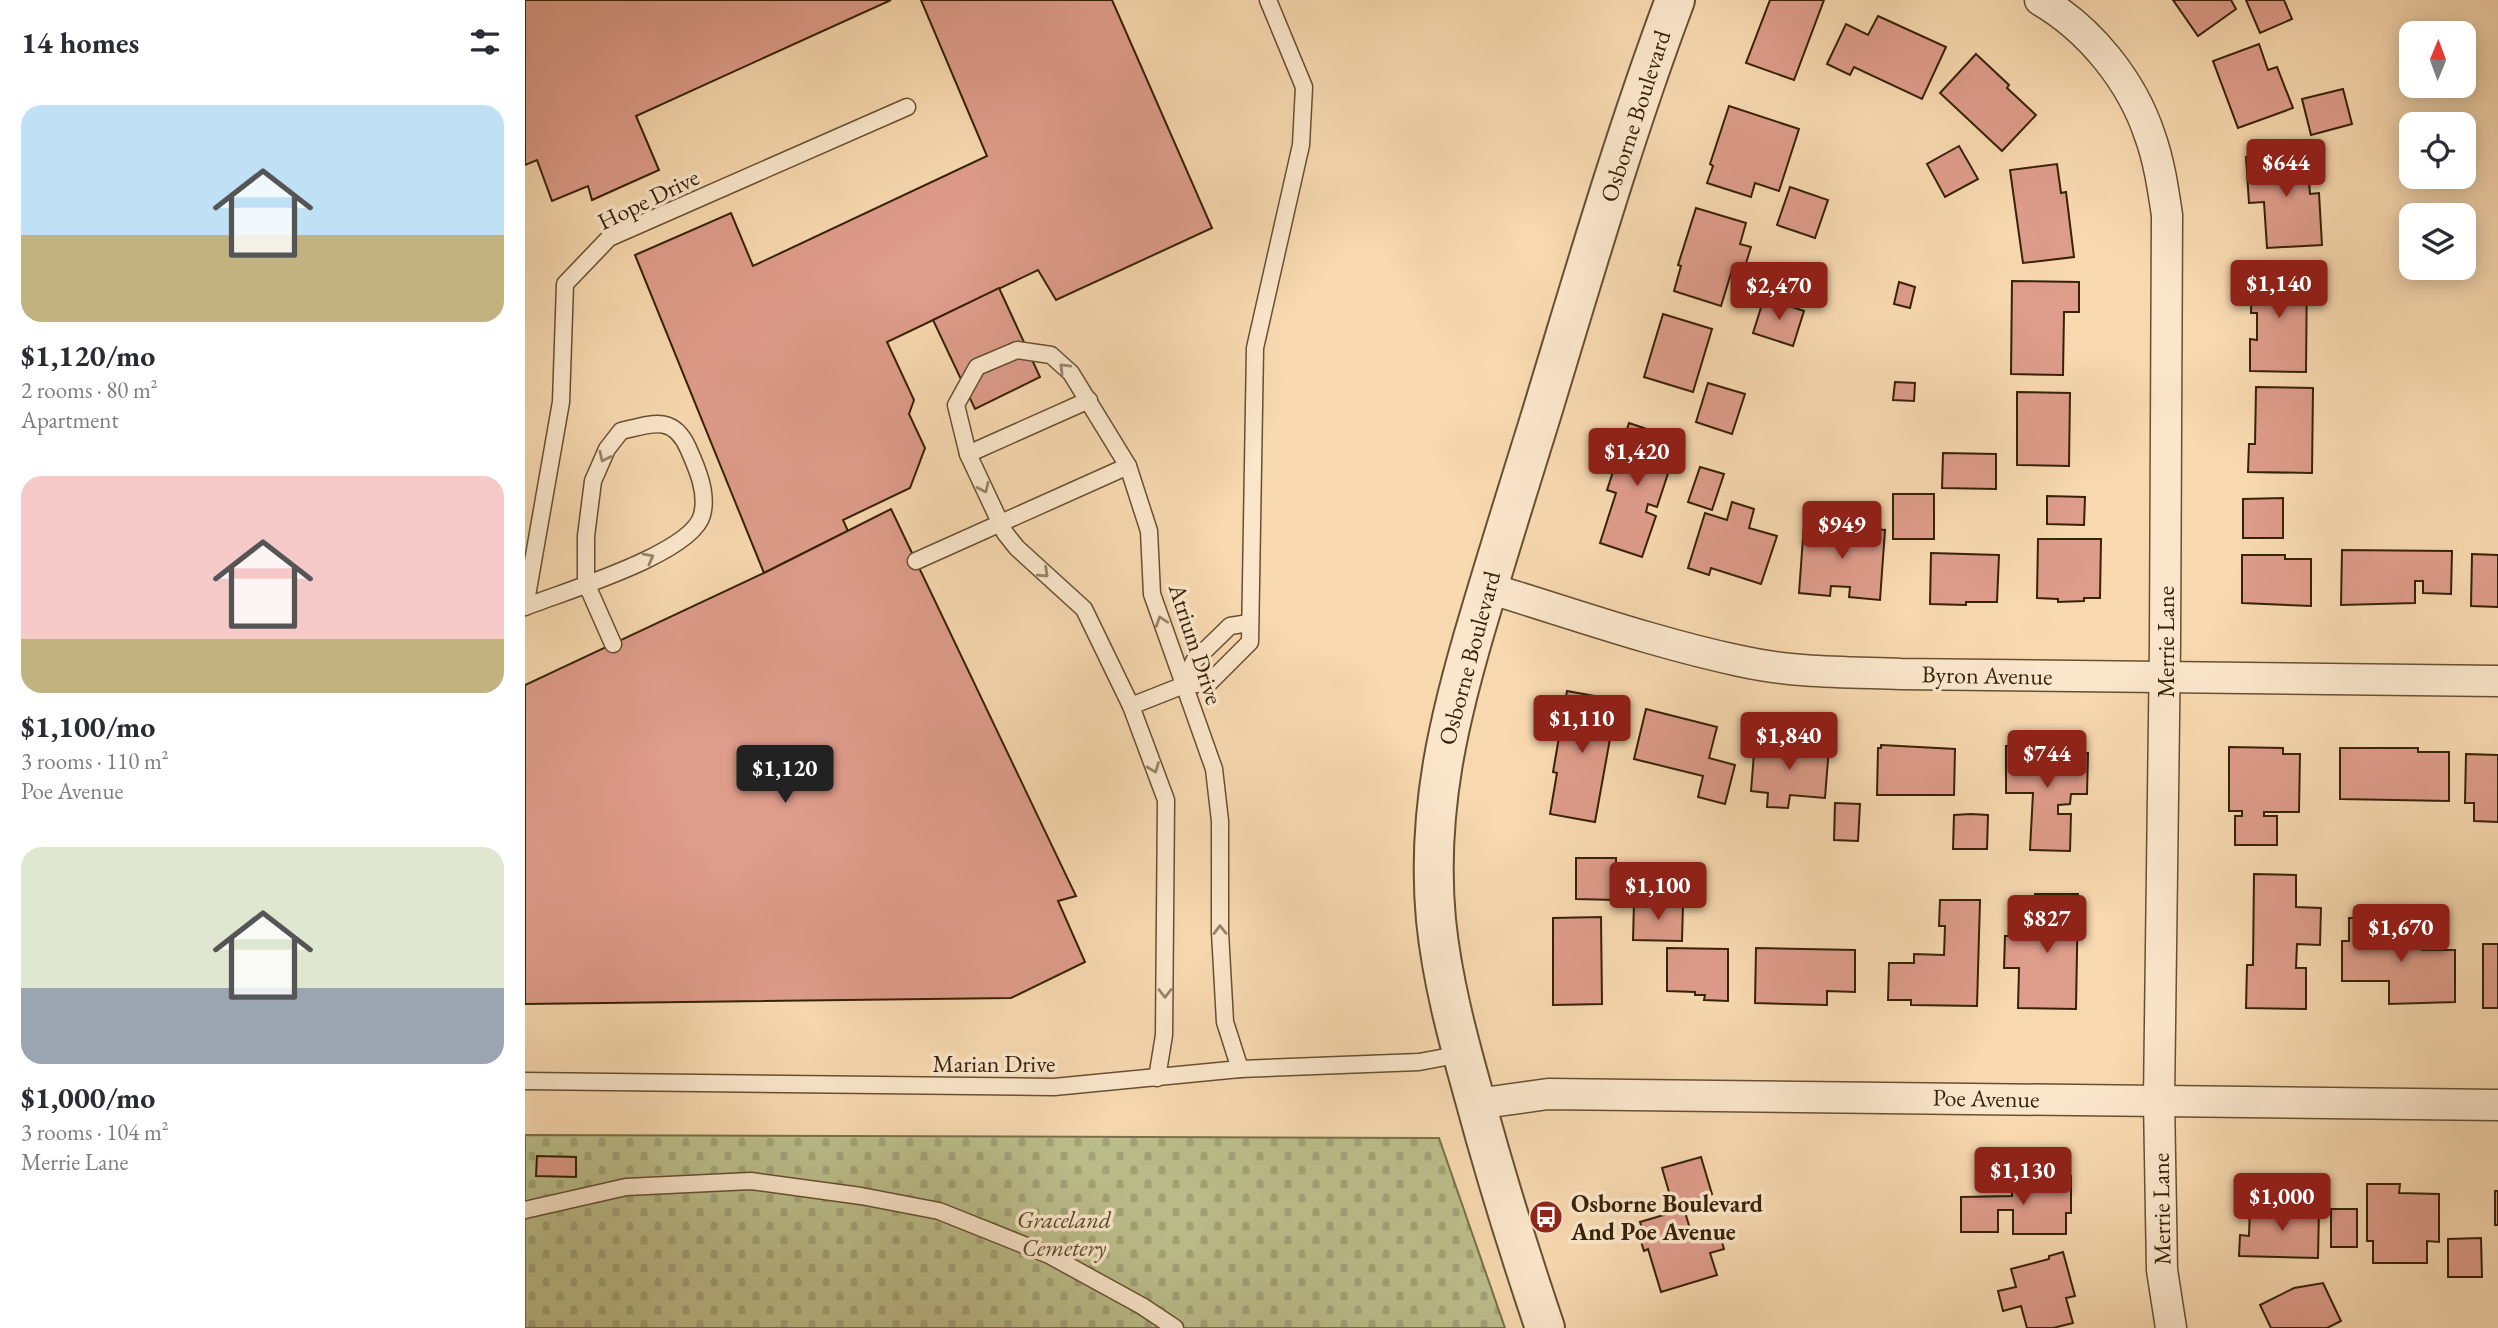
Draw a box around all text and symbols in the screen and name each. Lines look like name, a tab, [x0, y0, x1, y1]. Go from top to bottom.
north arrow	[2399, 21, 2476, 98]
map controls	[2399, 21, 2476, 280]
text: 14 homes	[21, 23, 139, 62]
icon: filters	[466, 23, 504, 61]
street label: Osborne Boulevard	[1593, 25, 1678, 206]
button: locate	[2399, 112, 2476, 189]
pin: $644	[2245, 140, 2327, 199]
text: $644	[2262, 147, 2310, 177]
icon: home	[200, 150, 326, 276]
street label: Hope Drive	[592, 161, 704, 237]
button: layers	[2399, 203, 2476, 280]
pin: $1,140	[2222, 260, 2336, 320]
pin: $2,470	[1722, 262, 1836, 322]
text: $1,140	[2247, 268, 2311, 298]
text: $2,470	[1747, 270, 1811, 300]
text: $1,120/mo	[21, 336, 155, 375]
one-way arrow	[1059, 363, 1072, 376]
text: 2 rooms · 80 m²	[21, 375, 158, 405]
text: Apartment	[21, 405, 119, 435]
pin: $1,420	[1580, 428, 1694, 488]
text: $1,420	[1605, 436, 1669, 466]
one-way arrow	[598, 450, 612, 462]
one-way arrow	[976, 481, 990, 493]
pin: $949	[1801, 502, 1883, 561]
text: $949	[1818, 509, 1866, 539]
icon: home	[200, 521, 326, 647]
one-way arrow	[642, 553, 654, 566]
one-way arrow	[1036, 565, 1049, 577]
street label: Osborne Boulevard	[1431, 567, 1507, 748]
street label: Atrium Drive	[1162, 579, 1230, 708]
street label: Merrie Lane	[2150, 586, 2181, 698]
one-way arrow	[1155, 615, 1169, 627]
street label: Byron Avenue	[1921, 658, 2053, 692]
pin: $1,110	[1525, 696, 1639, 755]
text: $1,110	[1550, 703, 1614, 733]
text: $1,100/mo	[21, 707, 155, 746]
pin: $1,840	[1732, 712, 1846, 772]
text: $1,840	[1757, 720, 1821, 750]
pin: $744	[2006, 730, 2088, 790]
text: $744	[2023, 738, 2071, 768]
text: 3 rooms · 110 m²	[21, 746, 169, 776]
pin: $1,120	[728, 746, 842, 805]
text: $1,120	[753, 753, 817, 783]
one-way arrow	[1146, 761, 1160, 773]
text: Poe Avenue	[21, 776, 124, 806]
pin: $1,100	[1601, 862, 1715, 922]
text: $1,100	[1626, 870, 1690, 900]
icon: home	[200, 892, 326, 1018]
pin: $827	[2006, 895, 2088, 955]
text: $827	[2023, 903, 2071, 933]
pin: $1,670	[2344, 904, 2458, 964]
text: $1,670	[2369, 912, 2433, 942]
one-way arrow	[1213, 924, 1228, 935]
one-way arrow	[1157, 988, 1173, 999]
street label: Marian Drive	[933, 1048, 1055, 1079]
text: $1,000/mo	[21, 1078, 155, 1117]
street label: Poe Avenue	[1932, 1082, 2040, 1114]
text: 3 rooms · 104 m²	[21, 1117, 169, 1147]
text: Merrie Lane	[21, 1147, 129, 1177]
pin: $1,130	[1966, 1148, 2080, 1207]
street label: Merrie Lane	[2145, 1153, 2177, 1265]
text: $1,130	[1991, 1155, 2055, 1185]
pin: $1,000	[2225, 1174, 2339, 1233]
text: $1,000	[2250, 1181, 2314, 1211]
place label: Osborne Boulevard And Poe Avenue	[1570, 1188, 1764, 1247]
bus stop icon: Osborne Boulevard And Poe Avenue	[1527, 1198, 1565, 1236]
park label: Graceland Cemetery	[1017, 1204, 1112, 1263]

